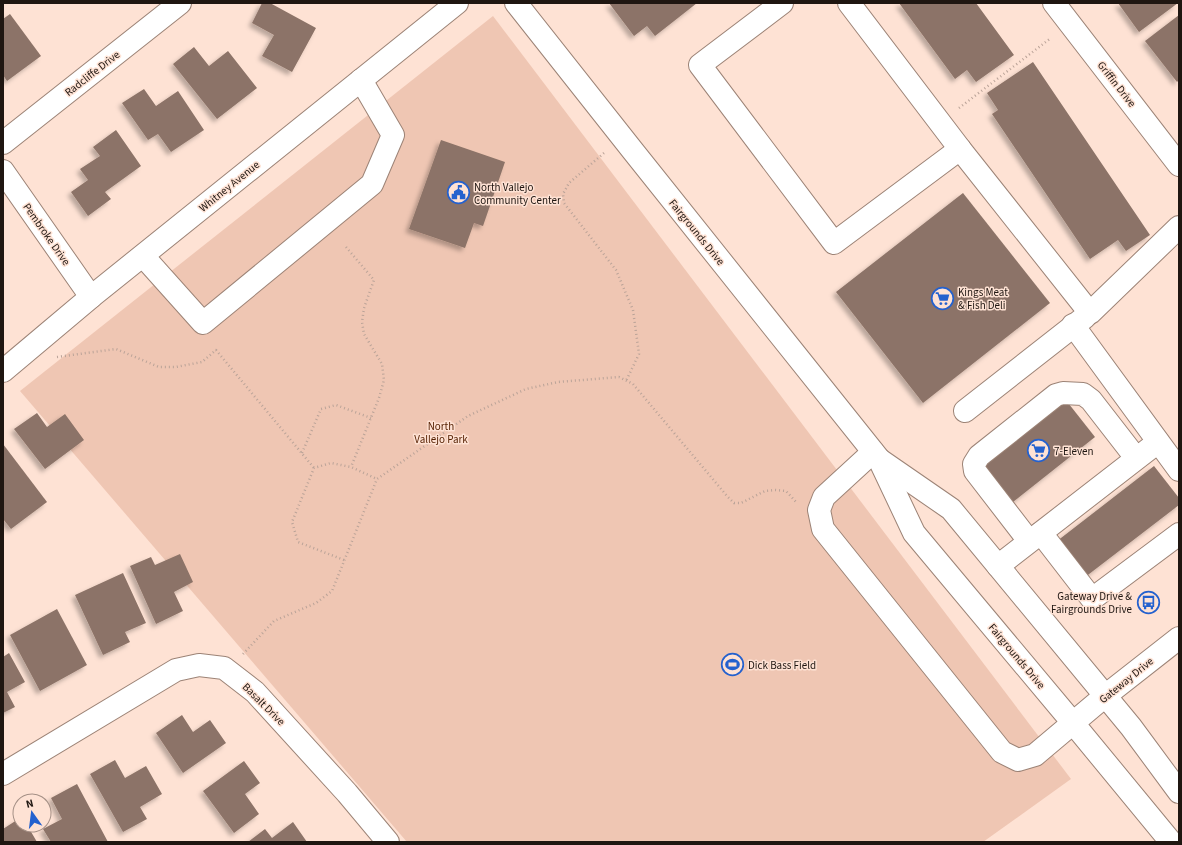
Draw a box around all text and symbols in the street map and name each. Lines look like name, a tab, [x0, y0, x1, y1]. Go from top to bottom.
street label: Radcliffe Drive	[62, 47, 123, 100]
street label: Griffin Drive	[1094, 58, 1140, 111]
street label: Whitney Avenue	[196, 157, 263, 215]
public building icon: North Vallejo Community Center	[445, 180, 471, 206]
place label: North Vallejo Community Center	[474, 180, 561, 208]
street label: Fairgrounds Drive	[665, 196, 728, 269]
street label: Pembroke Drive	[19, 200, 74, 269]
supermarket icon: Kings Meat & Fish Deli	[930, 285, 956, 311]
place label: Kings Meat & Fish Deli	[958, 285, 1008, 313]
park label: North Vallejo Park	[414, 419, 468, 447]
supermarket icon: 7-Eleven	[1026, 438, 1052, 464]
place label: 7-Eleven	[1054, 444, 1094, 459]
place label: Gateway Drive & Fairgrounds Drive	[1051, 589, 1133, 617]
bus stop icon: Gateway Drive & Fairgrounds Drive	[1135, 589, 1161, 615]
street label: Fairgrounds Drive	[985, 620, 1049, 693]
sports icon: Dick Bass Field	[719, 652, 745, 678]
street label: Gateway Drive	[1096, 654, 1157, 707]
place label: Dick Bass Field	[748, 658, 816, 673]
street label: Basalt Drive	[239, 680, 289, 729]
north arrow	[12, 793, 52, 833]
text: N	[24, 796, 35, 812]

